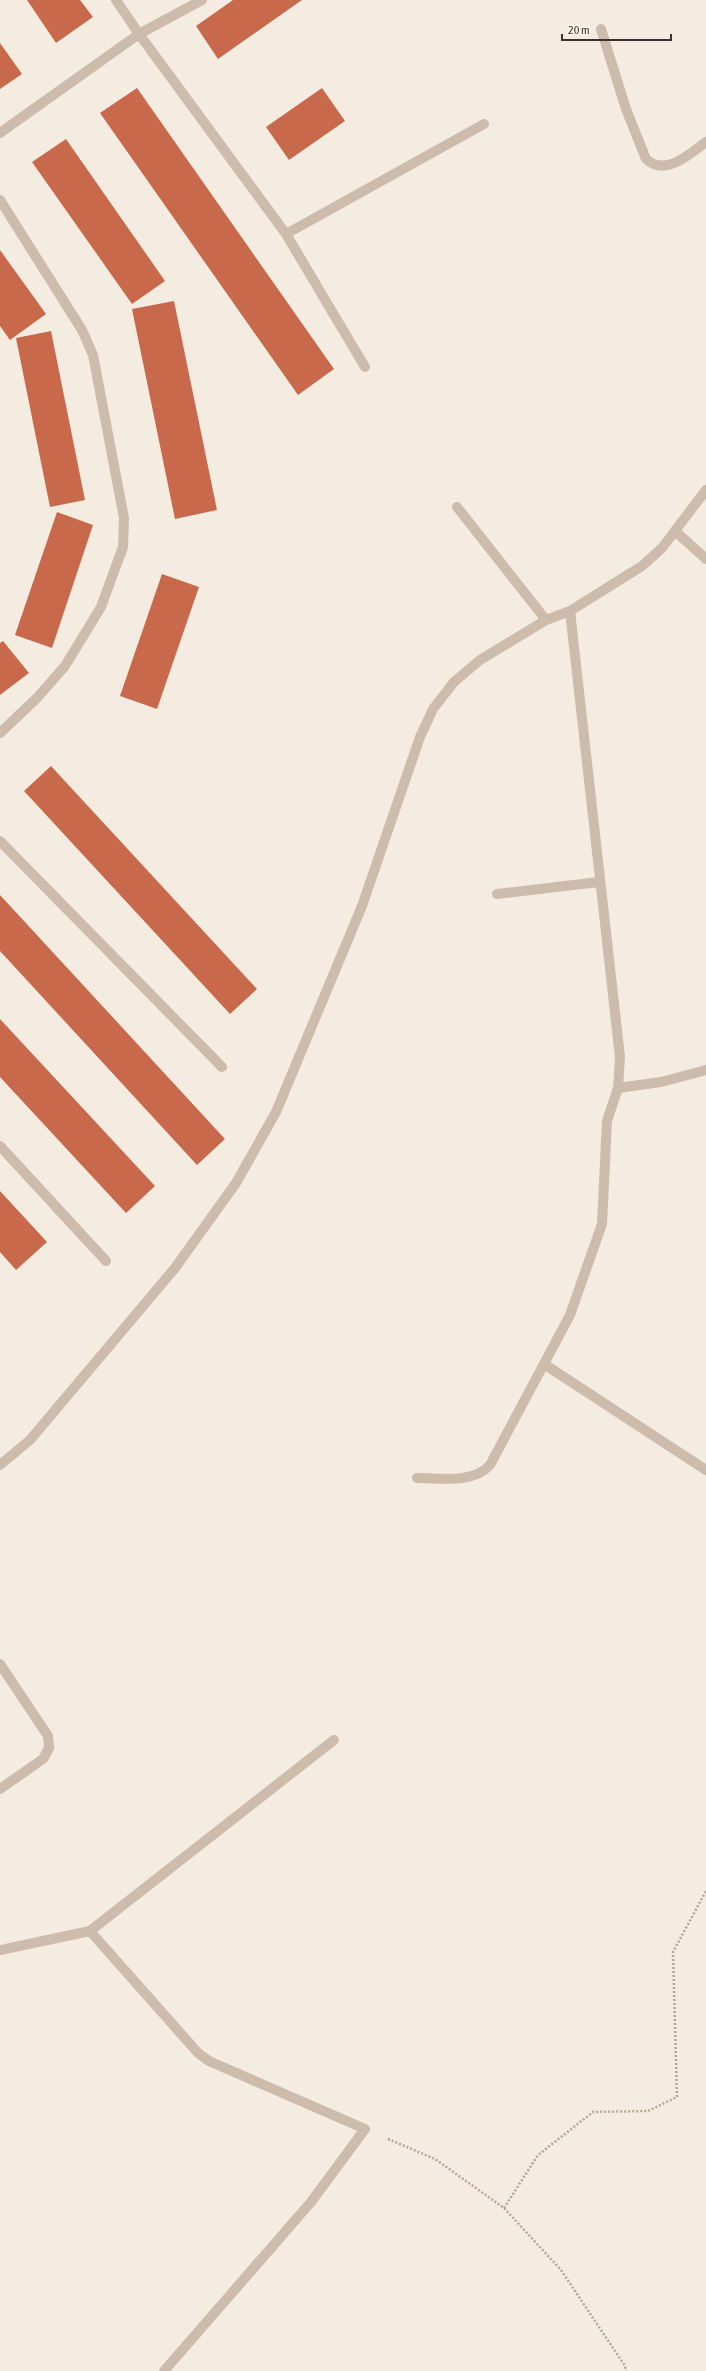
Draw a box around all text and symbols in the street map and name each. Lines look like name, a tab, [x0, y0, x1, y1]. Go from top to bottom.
scale bar	[562, 16, 671, 42]
text: 20 m	[568, 23, 590, 37]

